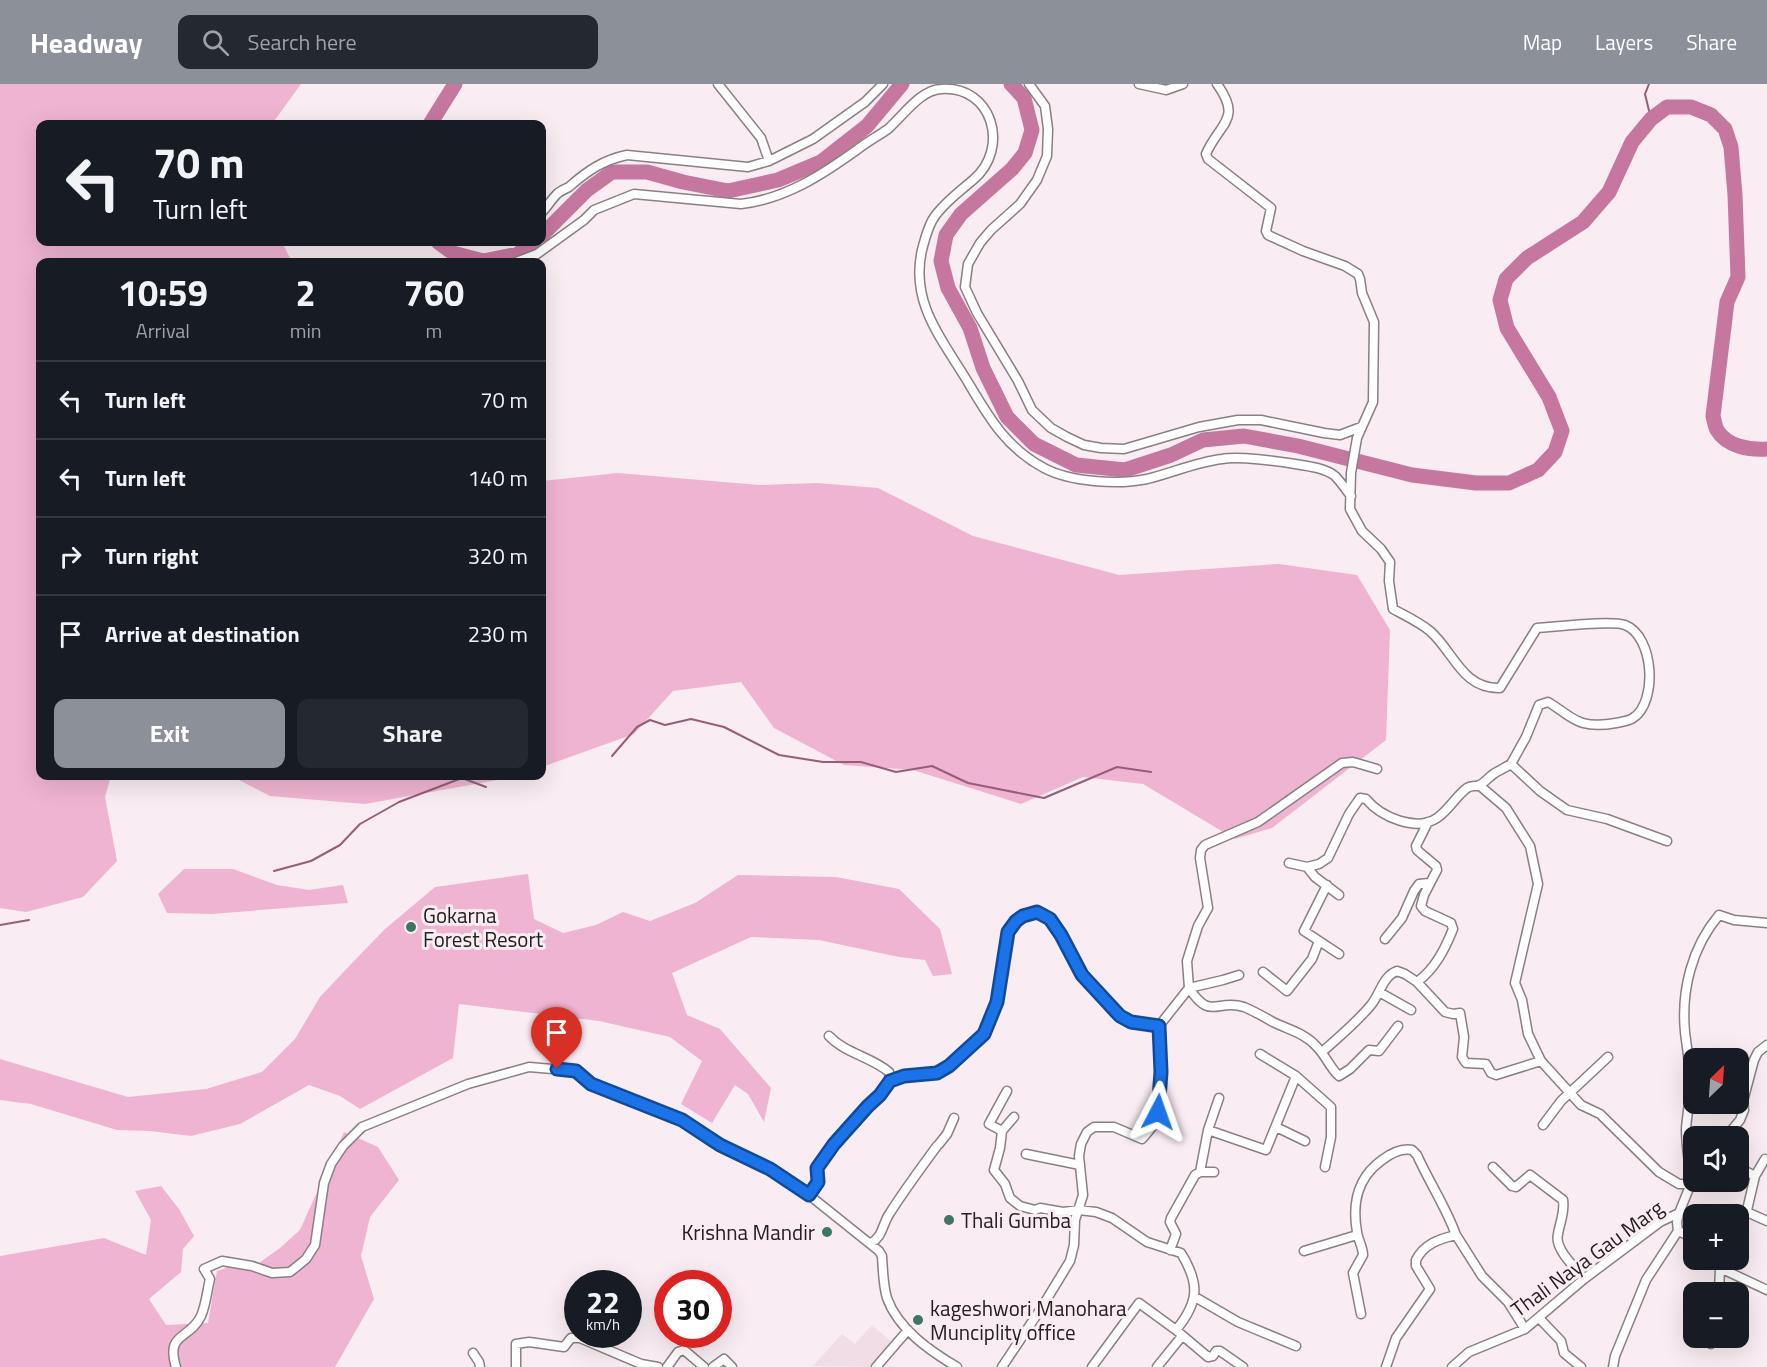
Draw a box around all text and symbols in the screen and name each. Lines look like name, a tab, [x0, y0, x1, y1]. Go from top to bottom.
search box	[178, 15, 598, 69]
text: Headway	[30, 21, 142, 64]
text: Search here	[247, 25, 357, 59]
icon: search	[199, 26, 232, 59]
text: Map	[1523, 26, 1562, 58]
text: Layers	[1595, 26, 1653, 58]
text: Share	[1686, 26, 1737, 58]
text: 70 m	[153, 130, 245, 194]
icon: left	[54, 144, 132, 222]
text: Turn left	[153, 188, 247, 229]
text: 10:59	[118, 265, 208, 320]
text: 2	[296, 265, 316, 320]
text: 760	[404, 265, 464, 320]
text: Arrival	[136, 315, 190, 346]
text: min	[290, 315, 322, 346]
text: m	[425, 315, 442, 346]
text: Turn left	[105, 383, 186, 417]
text: 70 m	[480, 383, 528, 417]
icon: left	[54, 384, 87, 417]
text: Turn left	[105, 461, 186, 495]
text: 140 m	[468, 461, 528, 495]
icon: left	[54, 462, 87, 495]
text: Turn right	[105, 539, 199, 573]
text: 320 m	[468, 539, 528, 573]
icon: right	[54, 540, 87, 573]
text: Arrive at destination	[105, 617, 300, 651]
text: 230 m	[468, 617, 528, 651]
icon: arrive	[54, 618, 87, 651]
button: Exit	[54, 699, 285, 768]
button: Share	[297, 699, 528, 768]
place label: Gokarna Forest Resort	[423, 899, 544, 955]
marker: Gokarna Forest Resort	[404, 920, 418, 934]
pin	[531, 1007, 582, 1069]
icon: arrive	[540, 1016, 573, 1049]
north arrow	[1683, 1048, 1749, 1114]
map controls	[1683, 1048, 1749, 1348]
position arrow	[1126, 1080, 1190, 1144]
button: sound	[1683, 1126, 1749, 1192]
street label: Thali Naya Gau Marg	[1504, 1191, 1670, 1324]
place label: Thali Gumba	[961, 1204, 1072, 1236]
button: +	[1683, 1204, 1749, 1270]
marker: Thali Gumba	[942, 1213, 956, 1227]
place label: Krishna Mandir	[681, 1216, 815, 1248]
marker: Krishna Mandir	[820, 1225, 834, 1239]
speed limit sign: 30	[654, 1270, 732, 1348]
text: 22	[586, 1279, 620, 1325]
button: −	[1683, 1282, 1749, 1348]
place label: kageshwori Manohara Munciplity office	[930, 1292, 1127, 1348]
text: km/h	[586, 1313, 620, 1336]
marker: kageshwori Manohara Munciplity office	[911, 1313, 925, 1327]

